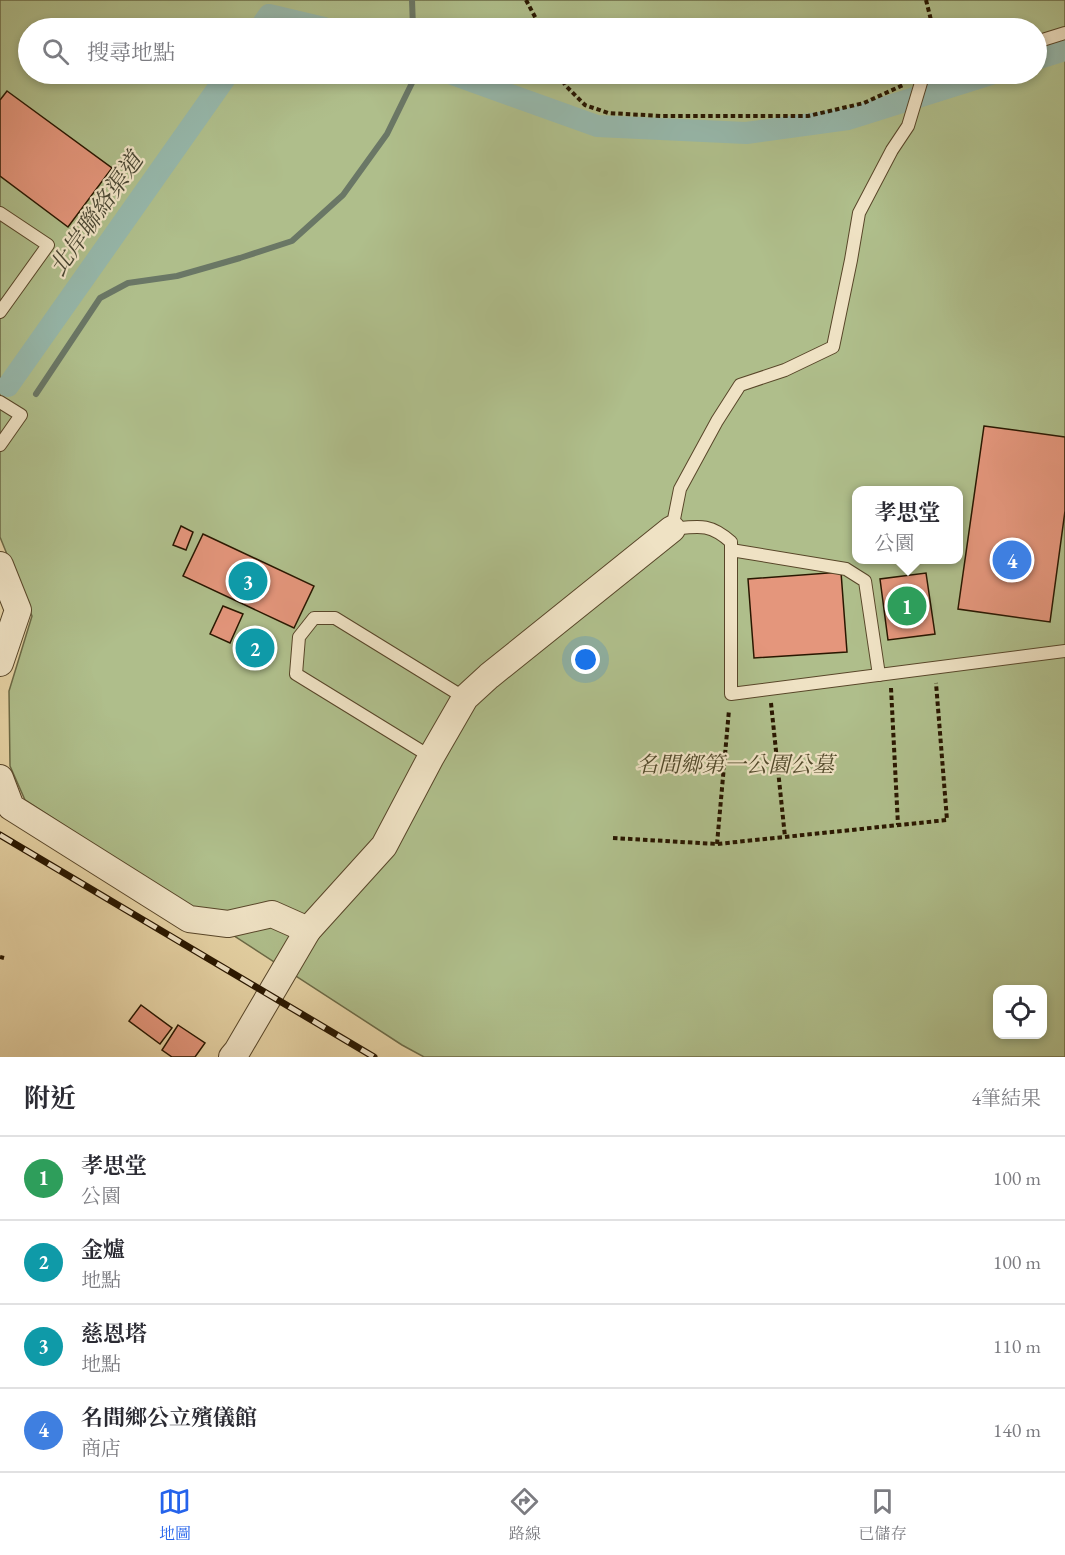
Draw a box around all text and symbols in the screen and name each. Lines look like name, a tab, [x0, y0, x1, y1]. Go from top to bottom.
search box	[18, 18, 1047, 84]
icon: search	[39, 35, 72, 68]
text: 搜尋地點	[87, 38, 175, 67]
water label: 北岸聯絡渠道	[42, 143, 151, 282]
popup	[852, 486, 963, 564]
text: 孝思堂	[874, 498, 941, 527]
text: 公園	[874, 530, 914, 556]
pin: 4	[992, 538, 1032, 582]
pin: 3	[228, 558, 268, 604]
pin: 1	[888, 584, 926, 628]
pin: 2	[236, 626, 274, 670]
your location	[571, 645, 600, 674]
park label: 名間鄉第一公園公墓	[636, 750, 838, 779]
map controls	[993, 985, 1047, 1039]
button: locate	[993, 985, 1047, 1039]
text: 附近	[24, 1081, 76, 1115]
text: 4筆結果	[971, 1085, 1041, 1111]
text: 孝思堂	[81, 1151, 147, 1180]
text: 1	[38, 1165, 49, 1191]
text: 100 m	[993, 1165, 1041, 1191]
text: 公園	[81, 1183, 121, 1209]
text: 金爐	[81, 1235, 125, 1264]
text: 2	[38, 1249, 49, 1275]
text: 100 m	[993, 1249, 1041, 1275]
text: 地點	[81, 1267, 121, 1293]
text: 慈恩塔	[81, 1319, 147, 1348]
text: 3	[38, 1333, 49, 1359]
text: 110 m	[993, 1333, 1041, 1359]
text: 地點	[81, 1351, 121, 1377]
text: 名間鄉公立殯儀館	[81, 1403, 257, 1432]
text: 4	[38, 1417, 49, 1443]
text: 140 m	[993, 1417, 1041, 1443]
text: 商店	[81, 1435, 121, 1461]
tab: 地圖	[158, 1485, 191, 1544]
tab: 路線	[508, 1485, 541, 1544]
tab: 已儲存	[858, 1485, 906, 1544]

